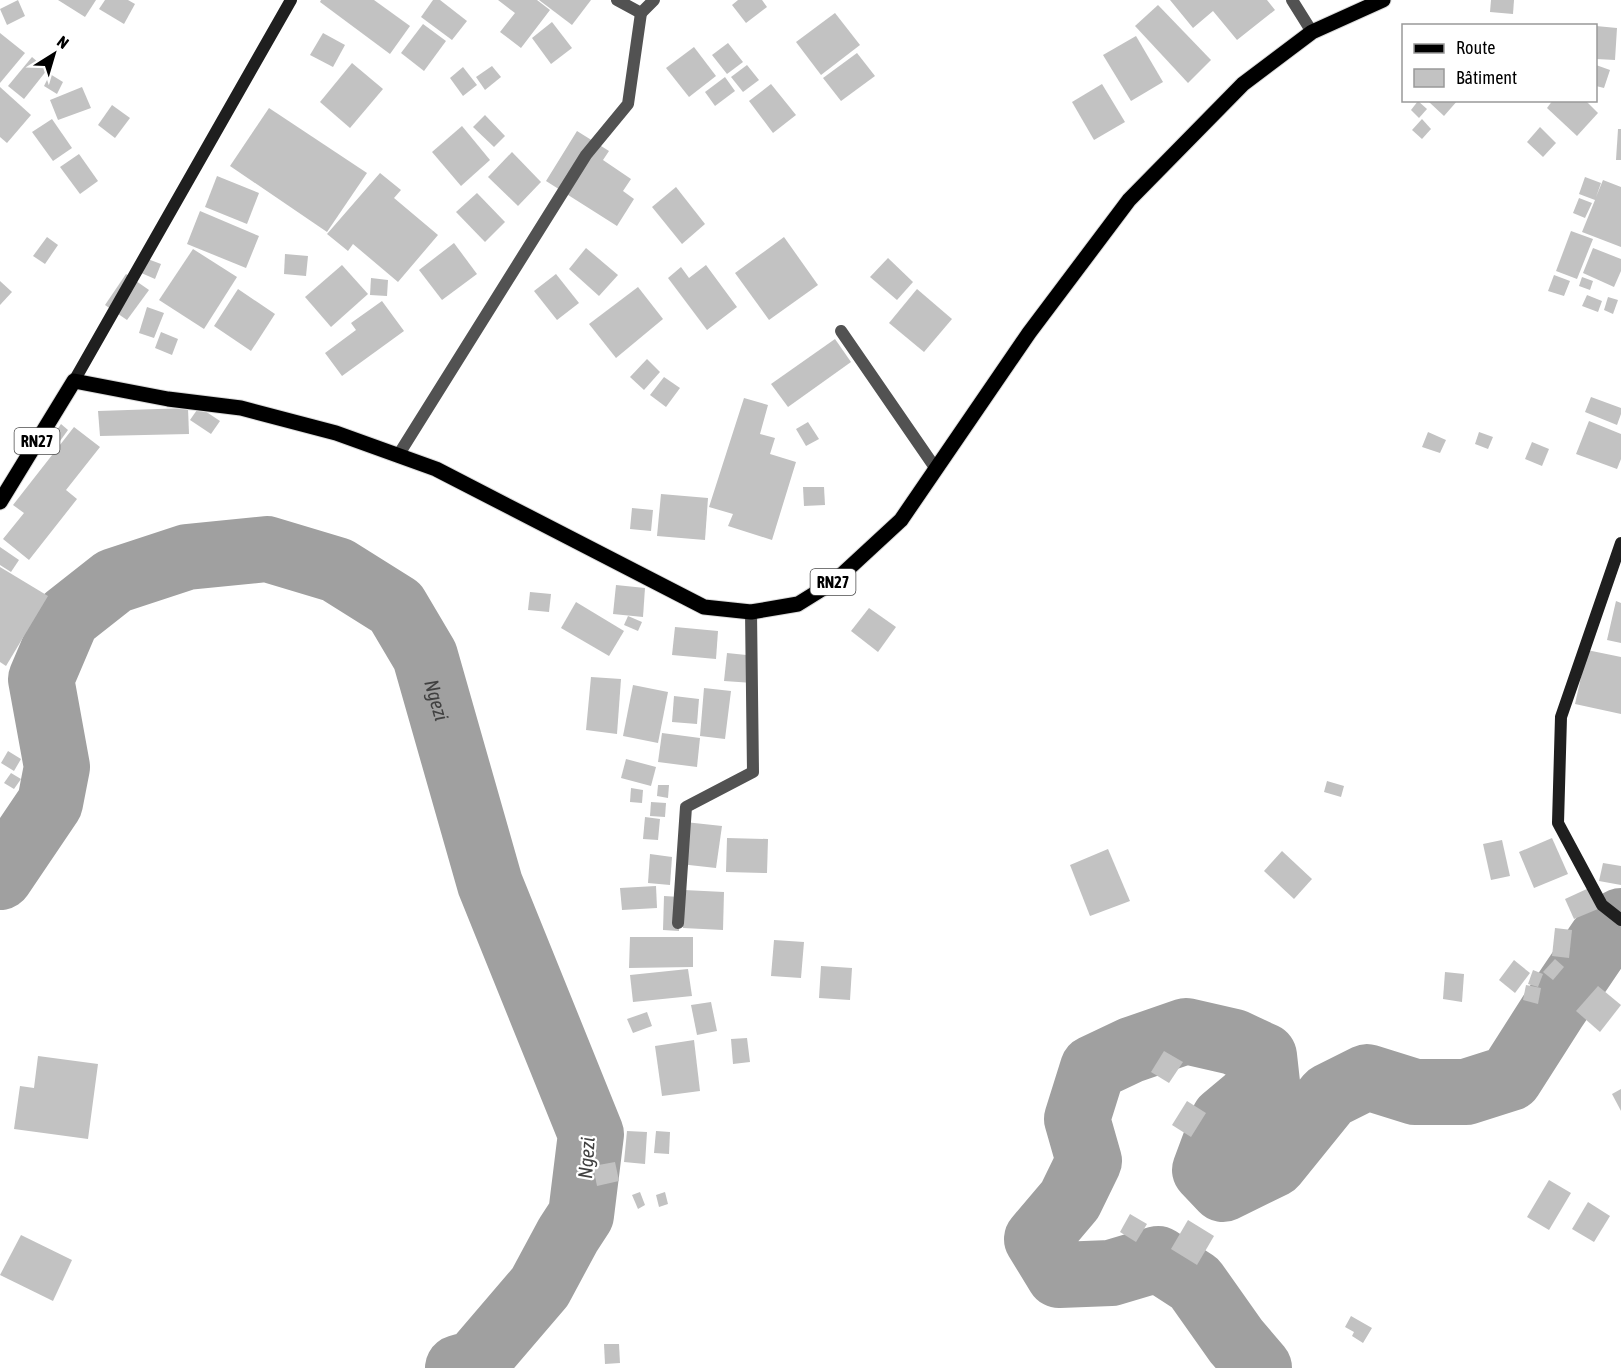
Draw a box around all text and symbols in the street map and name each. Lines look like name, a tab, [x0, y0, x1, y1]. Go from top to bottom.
north arrow	[24, 24, 84, 84]
legend	[1402, 24, 1597, 102]
text: N	[54, 32, 72, 52]
text: Route	[1456, 37, 1495, 58]
text: Bâtiment	[1456, 67, 1517, 88]
road number: RN27	[15, 428, 60, 454]
road number: RN27	[810, 569, 856, 595]
water label: Ngezi	[421, 677, 454, 723]
water label: Ngezi	[573, 1136, 599, 1180]

